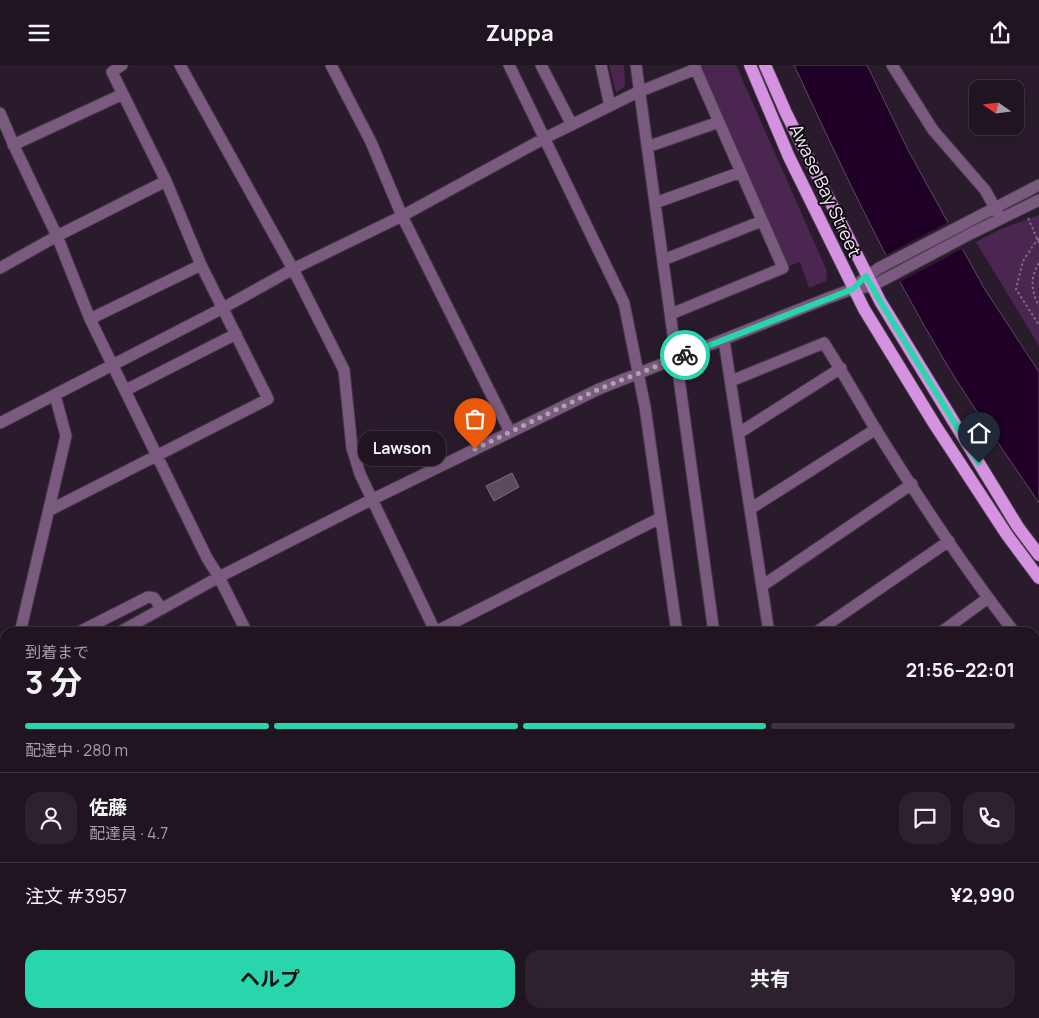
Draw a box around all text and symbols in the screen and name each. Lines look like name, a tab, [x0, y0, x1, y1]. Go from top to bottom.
text: Zuppa	[485, 18, 554, 48]
icon: menu	[25, 19, 53, 47]
icon: share	[986, 19, 1014, 47]
north arrow	[969, 80, 1024, 135]
map controls	[969, 80, 1024, 135]
street label: Awase Bay Street	[785, 120, 867, 260]
courier	[660, 330, 710, 380]
icon: bike	[671, 341, 699, 369]
pin	[454, 398, 496, 449]
icon: bag	[461, 405, 489, 433]
pin	[958, 412, 1000, 463]
icon: home	[965, 419, 993, 447]
callout: Lawson	[358, 431, 445, 467]
text: Lawson	[373, 437, 431, 459]
text: 到着まで	[25, 641, 89, 663]
text: 21:56–22:01	[906, 657, 1015, 683]
text: 3 分	[25, 660, 82, 704]
text: 配達中 · 280 m	[25, 739, 128, 761]
button: person	[25, 792, 77, 844]
button: chat	[899, 792, 951, 844]
button: phone	[963, 792, 1015, 844]
text: 佐藤	[89, 794, 127, 820]
text: 配達員 · 4.7	[89, 822, 168, 844]
text: ¥2,990	[950, 882, 1015, 908]
text: 注文 #3957	[25, 883, 127, 909]
button: ヘルプ	[25, 950, 515, 1008]
button: 共有	[525, 950, 1015, 1008]

